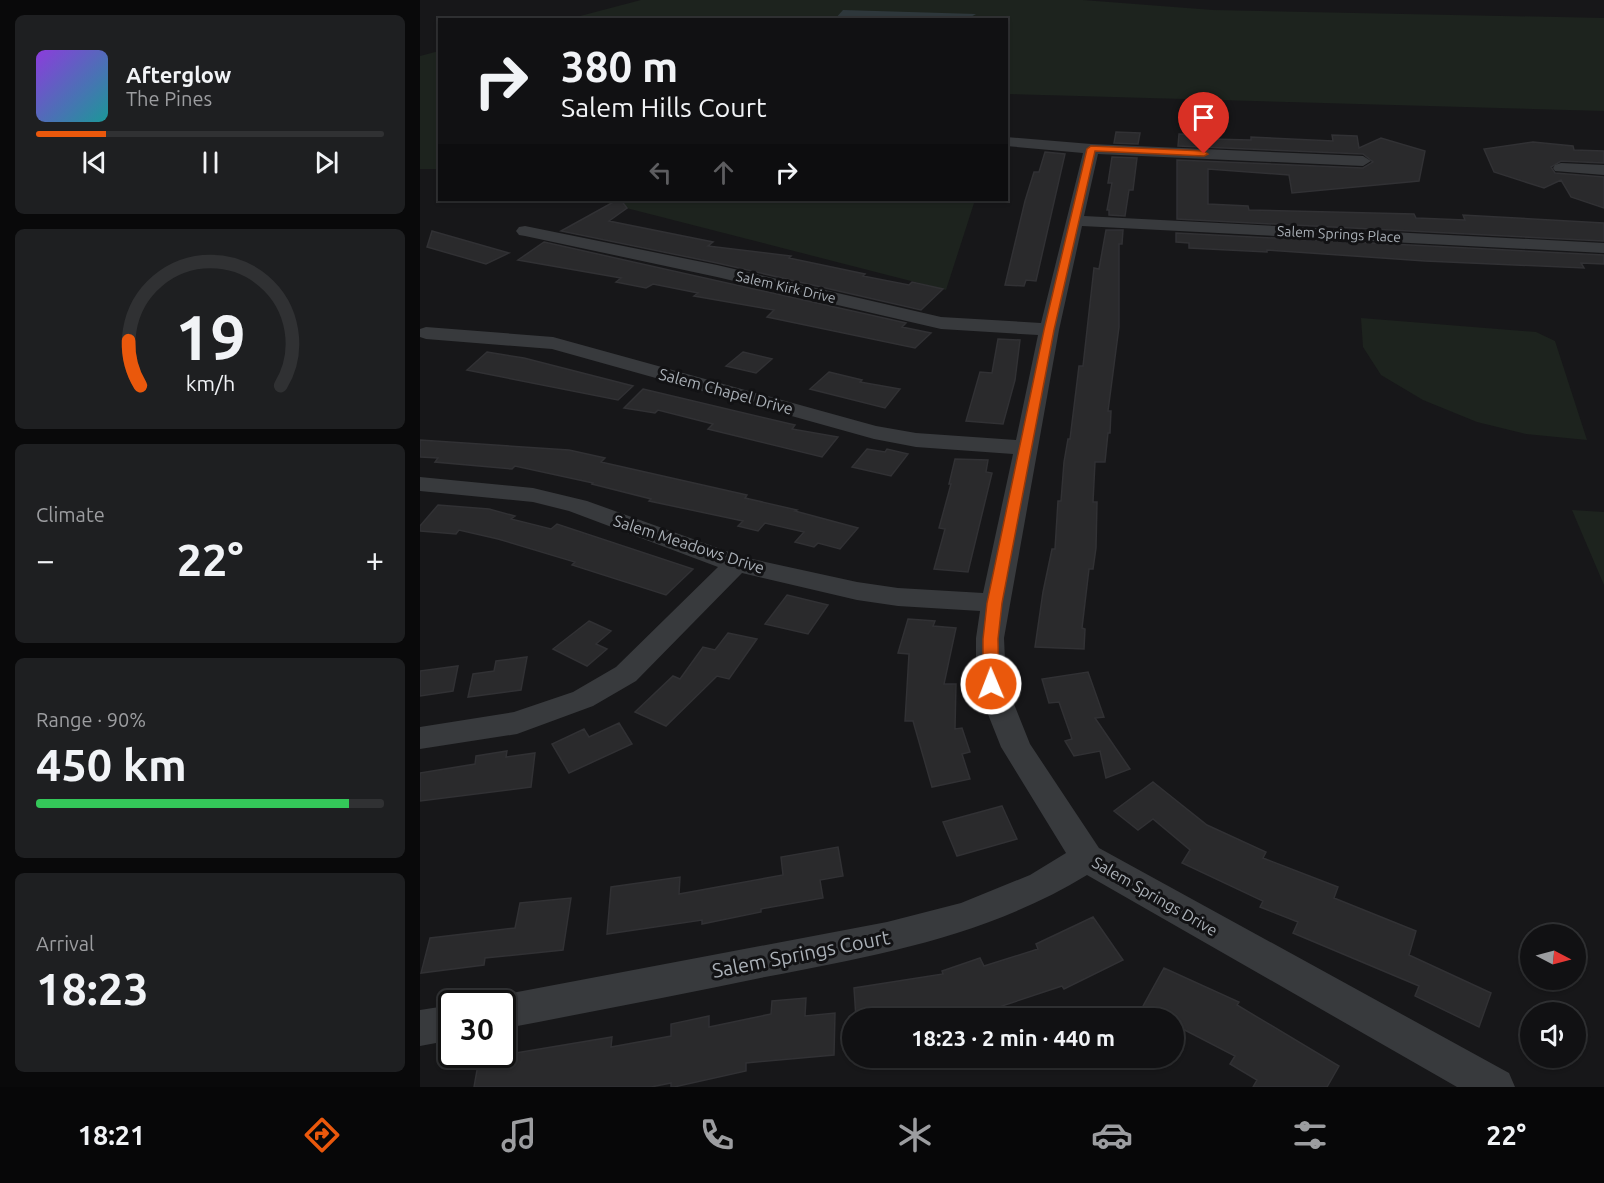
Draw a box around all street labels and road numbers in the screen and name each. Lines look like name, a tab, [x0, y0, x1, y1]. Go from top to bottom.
street label: Salem Springs Place	[1277, 223, 1401, 245]
street label: Salem Kirk Drive	[734, 268, 838, 306]
street label: Salem Chapel Drive	[657, 364, 795, 418]
street label: Salem Meadows Drive	[611, 511, 767, 577]
street label: Salem Springs Drive	[1089, 853, 1221, 939]
street label: Salem Springs Court	[710, 925, 892, 982]

